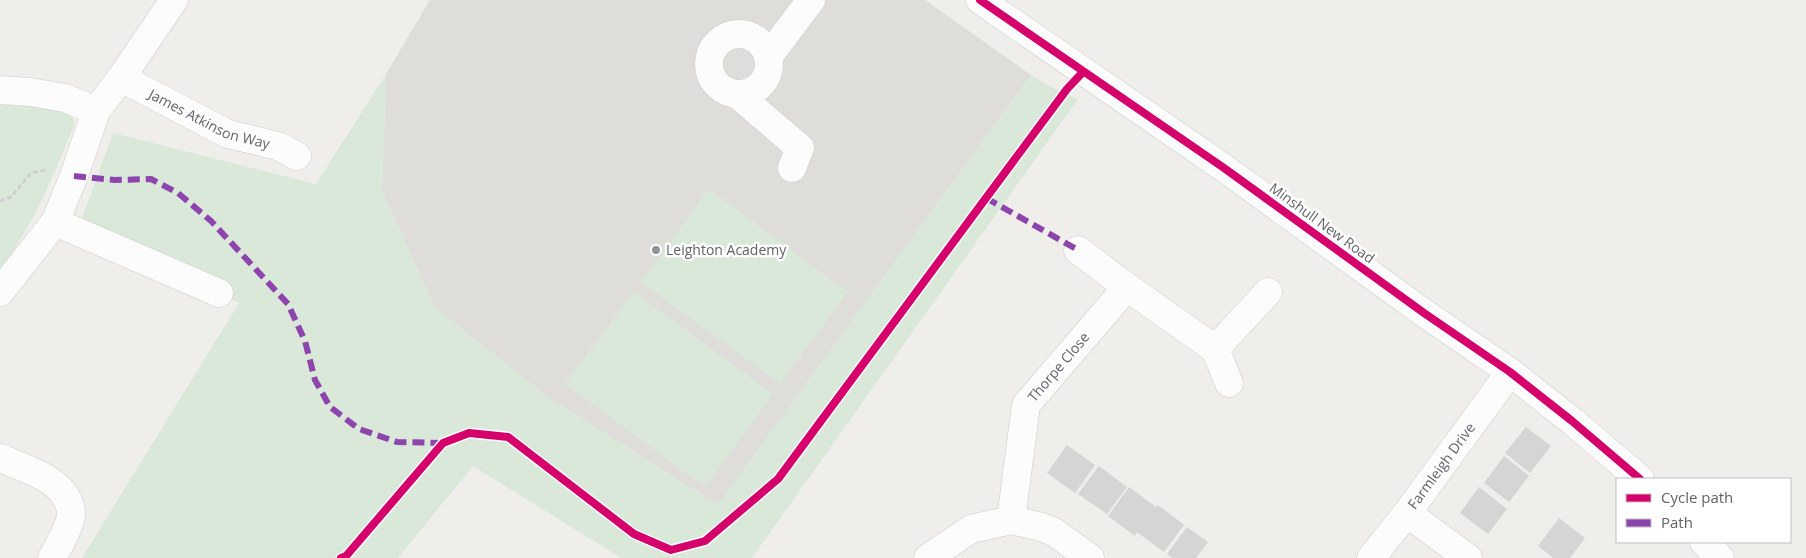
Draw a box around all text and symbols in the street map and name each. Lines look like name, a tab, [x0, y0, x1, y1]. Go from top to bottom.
street label: James Atkinson Way	[144, 83, 273, 153]
street label: Minshull New Road	[1266, 178, 1379, 267]
place label: Leighton Academy	[666, 240, 787, 259]
marker: Leighton Academy	[650, 244, 662, 256]
street label: Thorpe Close	[1023, 328, 1093, 405]
street label: Farmleigh Drive	[1403, 418, 1479, 513]
legend	[1616, 478, 1791, 543]
text: Cycle path	[1661, 487, 1733, 507]
text: Path	[1661, 512, 1693, 532]

